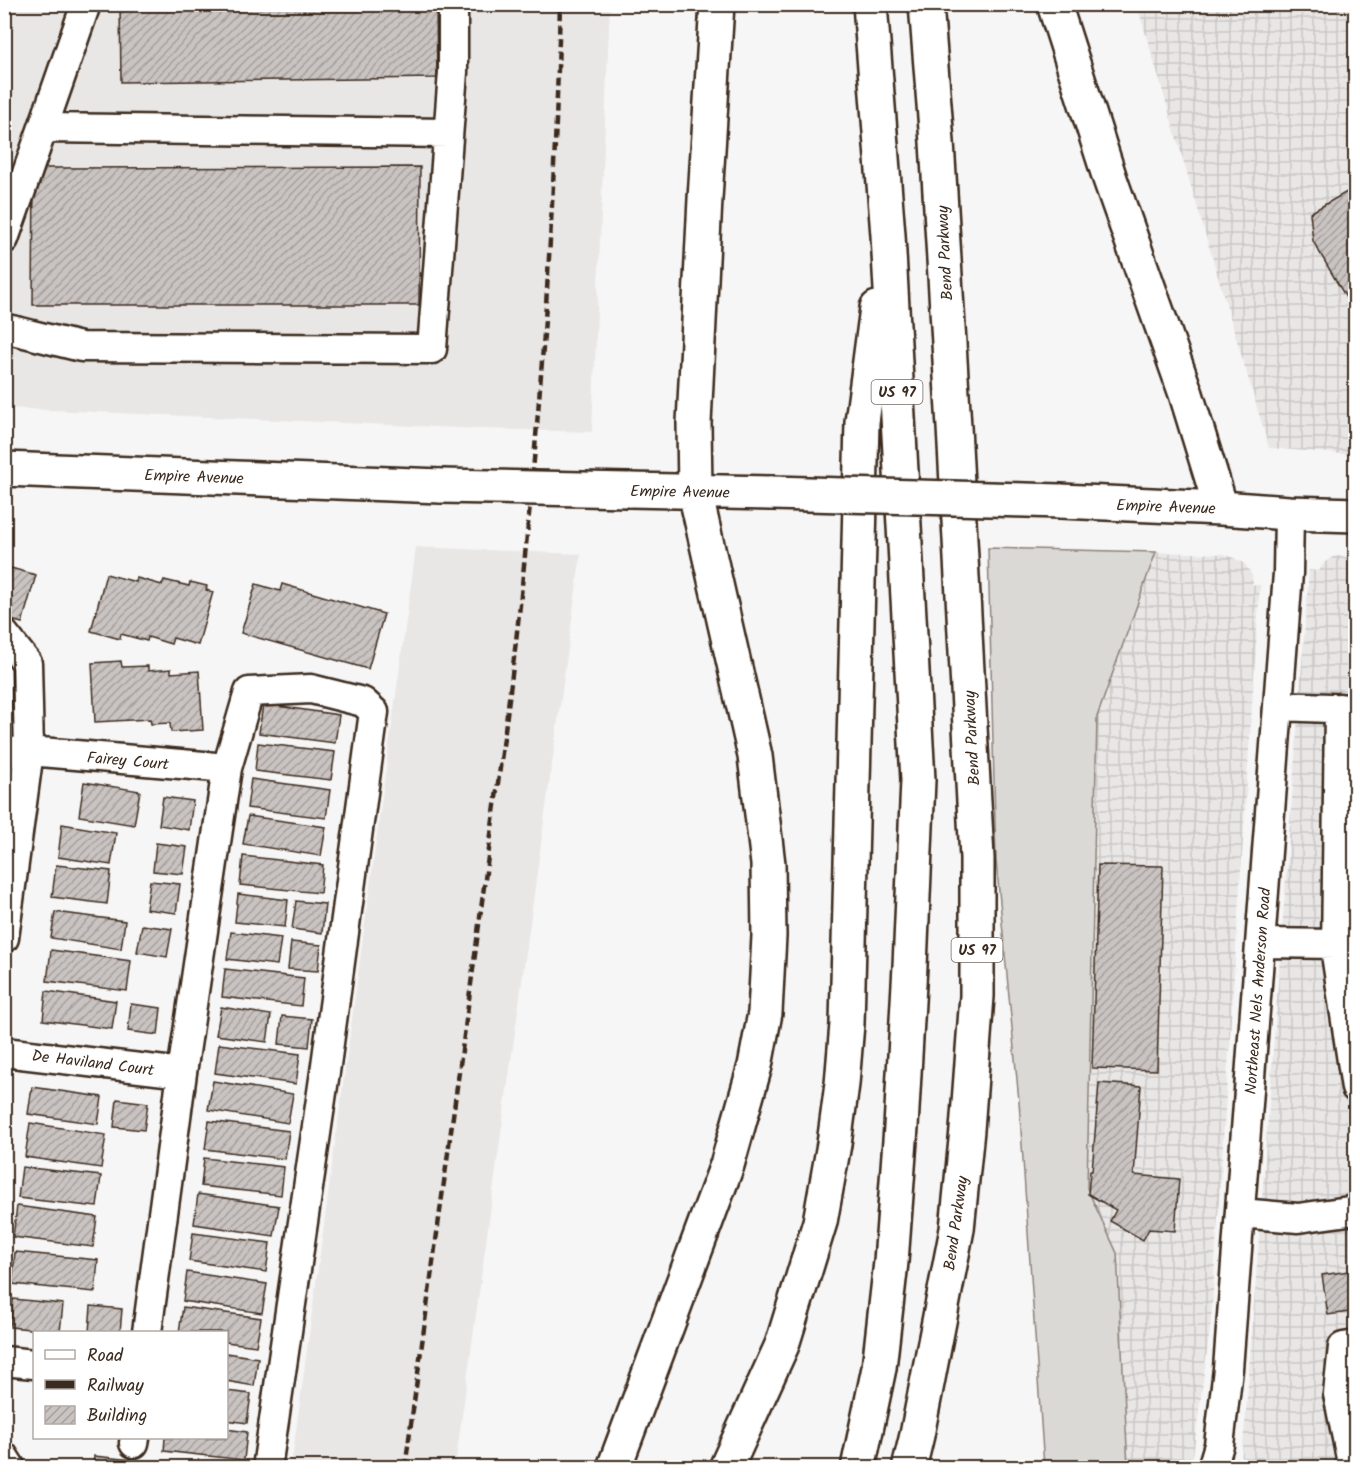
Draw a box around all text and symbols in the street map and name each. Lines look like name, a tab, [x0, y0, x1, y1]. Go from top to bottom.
street label: Bend Parkway	[931, 204, 960, 301]
road number: US 97	[872, 380, 922, 404]
street label: Empire Avenue	[144, 463, 244, 492]
street label: Empire Avenue	[630, 479, 730, 506]
street label: Empire Avenue	[1116, 493, 1216, 522]
street label: Bend Parkway	[958, 689, 987, 786]
street label: Fairey Court	[86, 745, 171, 778]
street label: Northeast Nels Anderson Road	[1239, 886, 1278, 1095]
road number: US 97	[952, 938, 1002, 962]
street label: De Haviland Court	[30, 1044, 156, 1083]
street label: Bend Parkway	[937, 1174, 976, 1272]
legend	[33, 1331, 228, 1439]
text: Road	[87, 1342, 124, 1371]
text: Railway	[87, 1372, 144, 1401]
text: Building	[87, 1402, 147, 1431]

